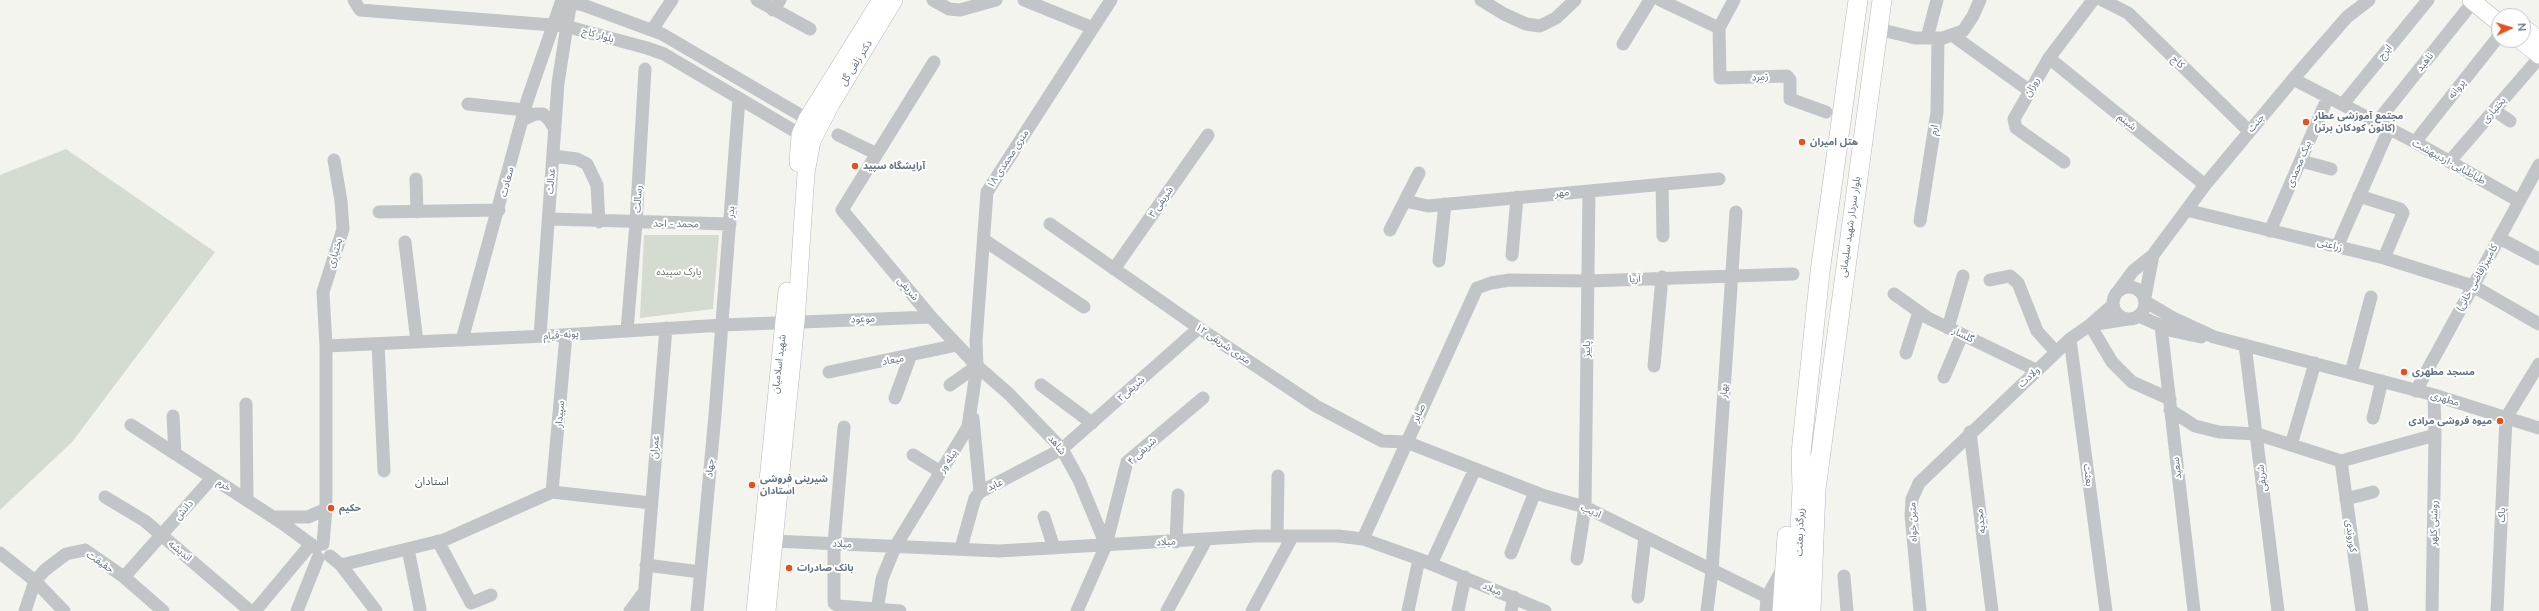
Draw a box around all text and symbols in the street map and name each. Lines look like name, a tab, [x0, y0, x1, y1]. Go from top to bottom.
north arrow	[2491, 8, 2531, 48]
text: N	[2515, 23, 2529, 32]
street label: بلوار کاج	[581, 25, 615, 45]
street label: دکتر زلفی گل	[837, 38, 875, 88]
street label: ایرج	[2375, 42, 2395, 62]
street label: ناهید	[2414, 50, 2436, 74]
street label: کاج	[2169, 53, 2187, 71]
street label: زمرد	[1751, 71, 1769, 83]
street label: روژان	[2022, 75, 2042, 99]
street label: پروانه	[2446, 77, 2468, 101]
street label: بختیاری	[2479, 94, 2509, 126]
place label: مجتمع آموزشی عطار (کانون کودکان برتر)	[2314, 110, 2403, 134]
street label: شبنم	[2115, 111, 2139, 133]
street label: جنت	[2245, 111, 2267, 135]
marker: مجتمع آموزشی عطار (کانون کودکان برتر)	[2301, 117, 2311, 127]
street label: ارم	[1927, 124, 1941, 136]
street label: ۱۸ متری محمدی	[985, 127, 1031, 191]
place label: هتل امیران	[1810, 136, 1858, 148]
marker: هتل امیران	[1797, 137, 1807, 147]
street label: طباطبایی-اردیبهشت	[2410, 137, 2488, 187]
street label: بیک محمدی	[2284, 139, 2314, 189]
place label: آرایشگاه سپید	[863, 160, 925, 172]
marker: آرایشگاه سپید	[850, 161, 860, 171]
street label: سعادت	[497, 166, 517, 198]
street label: عدالت	[544, 167, 558, 195]
street label: بلوار سردار شهید سلیمانی	[1837, 176, 1863, 278]
street label: شریفی ۳	[1146, 184, 1176, 220]
street label: رسالت	[631, 185, 645, 213]
street label: مهر	[1554, 186, 1570, 200]
street label: بدر	[725, 206, 737, 218]
street label: محمد - احد	[653, 218, 699, 230]
street label: زراعتی	[2316, 236, 2344, 254]
street label: بختیاری	[325, 237, 345, 269]
street label: کامبیز(قاضی خانی)	[2454, 242, 2500, 314]
park label: پارک سپیده	[656, 266, 702, 278]
street label: آریا	[1629, 273, 1641, 285]
street label: شریفی	[895, 275, 921, 303]
street label: موعود	[851, 313, 875, 325]
street label: ۱۲ متری شریفی	[1193, 321, 1253, 367]
street label: گلسار	[1950, 325, 1976, 345]
street label: پونه-قیام	[543, 328, 579, 342]
street label: شهید اسلامیان	[769, 334, 789, 394]
street label: پاییز	[1581, 341, 1593, 357]
street label: میعاد	[881, 352, 905, 368]
street label: ولادت	[2016, 364, 2042, 390]
place label: مسجد مطهری	[2412, 366, 2475, 378]
marker: مسجد مطهری	[2399, 367, 2409, 377]
street label: شریفی۲	[1115, 374, 1147, 404]
street label: بهار	[1718, 383, 1730, 399]
street label: مطهری	[2429, 389, 2461, 409]
street label: سپیدار	[553, 400, 567, 428]
street label: صابر	[1410, 402, 1428, 424]
place label: میوه فروشی مرادی	[2408, 415, 2492, 427]
marker: میوه فروشی مرادی	[2495, 416, 2505, 426]
street label: شاهد	[1045, 433, 1069, 457]
street label: عمران	[648, 435, 662, 459]
street label: شریفی ۴	[1125, 435, 1159, 467]
street label: پیله ور	[936, 447, 960, 475]
street label: سعید	[2170, 456, 2184, 480]
street label: جهاد	[703, 458, 717, 478]
street label: بعثت	[2081, 463, 2095, 487]
street label: شریفی	[2254, 464, 2270, 492]
place label: شیرینی فروشی استادان	[760, 473, 828, 496]
district label: استادان	[415, 475, 449, 489]
street label: خرم	[215, 476, 233, 494]
street label: عابد	[985, 476, 1005, 494]
marker: شیرینی فروشی استادان	[747, 480, 757, 490]
street label: دانش	[172, 498, 196, 522]
street label: روشنی کلهر	[2428, 500, 2440, 546]
street label: ادیب	[1579, 501, 1603, 521]
place label: حکیم	[339, 502, 361, 514]
street label: متین خواه	[1906, 502, 1920, 542]
marker: حکیم	[326, 503, 336, 513]
street label: پاک	[2496, 507, 2508, 523]
street label: زیرگذر بعثت	[1793, 508, 1807, 556]
street label: مجدیه	[1974, 508, 1988, 534]
street label: کوروندی	[2343, 519, 2359, 553]
street label: میلاد	[1156, 535, 1176, 549]
street label: میلاد	[832, 537, 852, 551]
street label: اندیشه	[166, 538, 194, 564]
street label: حقیقت	[84, 549, 116, 575]
place label: بانک صادرات	[797, 562, 854, 574]
marker: بانک صادرات	[784, 563, 794, 573]
street label: میلاد	[1481, 580, 1503, 598]

